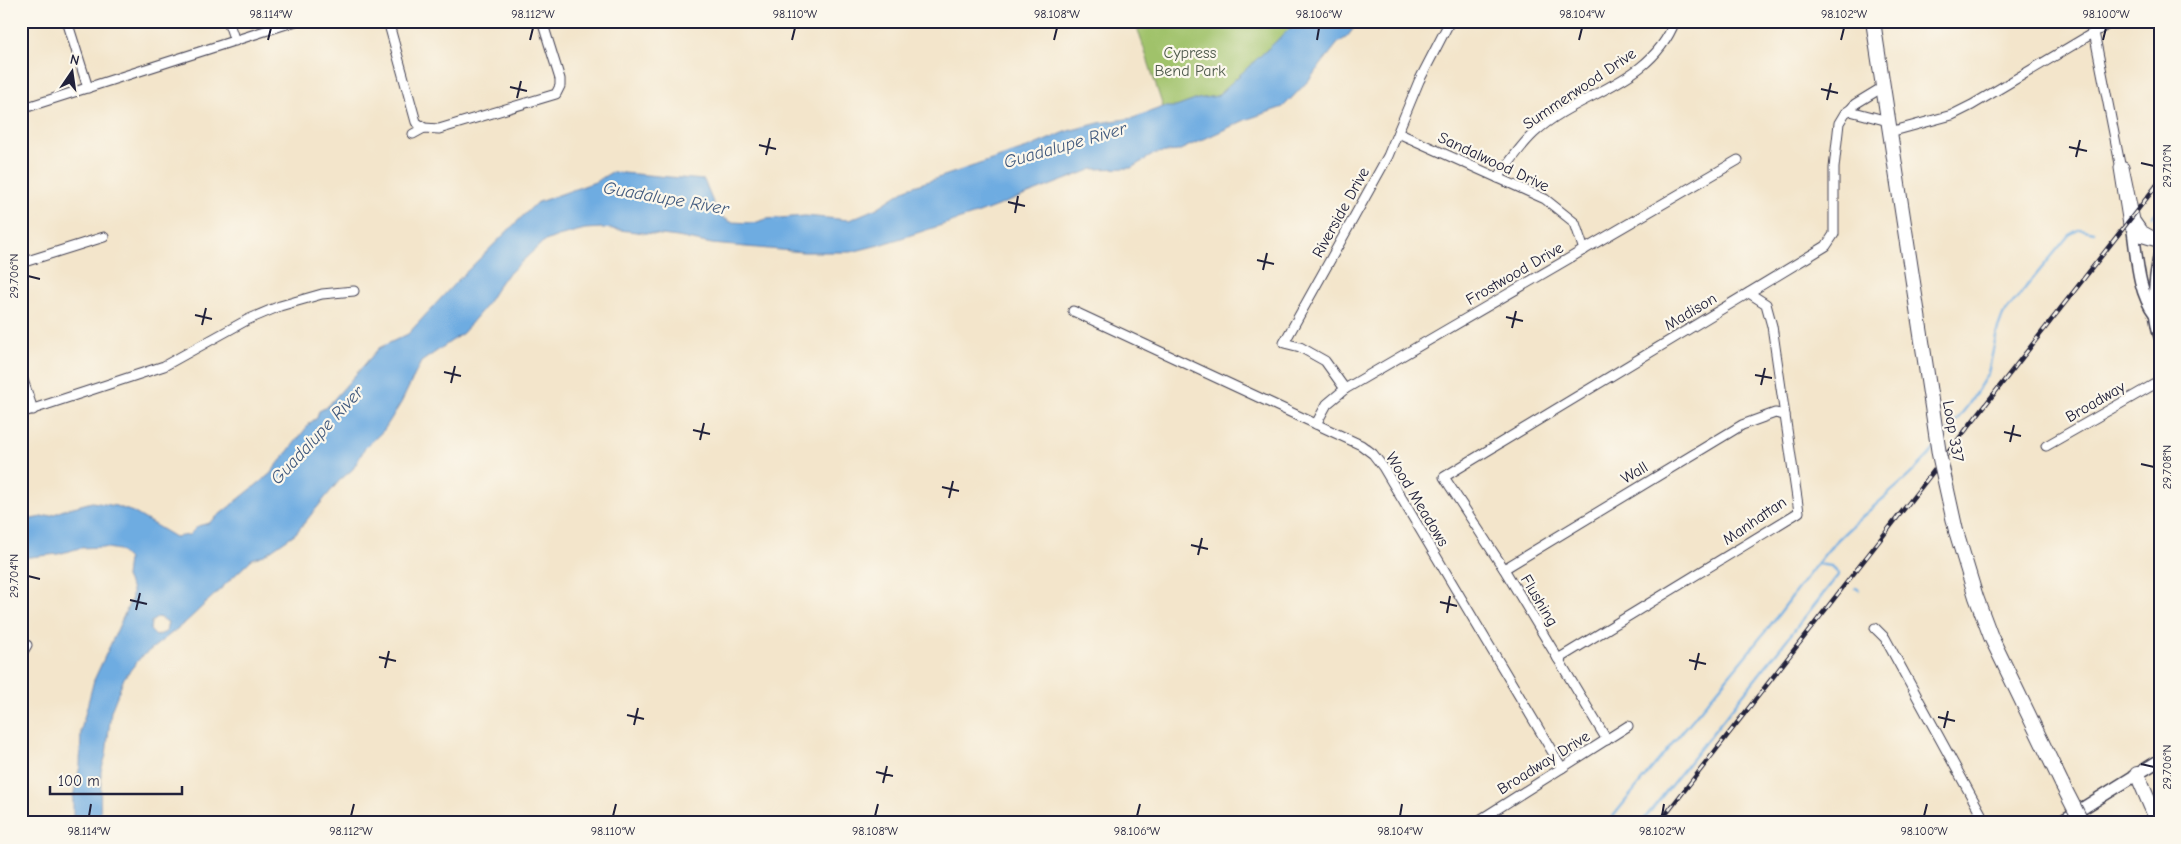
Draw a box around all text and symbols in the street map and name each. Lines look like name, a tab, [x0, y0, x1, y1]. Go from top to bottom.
text: 98.114°W	[249, 7, 293, 21]
text: 98.112°W	[511, 7, 555, 21]
text: 98.110°W	[773, 7, 818, 21]
text: 98.108°W	[1034, 7, 1081, 21]
text: 98.106°W	[1296, 7, 1343, 21]
text: 98.104°W	[1559, 7, 1605, 21]
text: 98.102°W	[1821, 7, 1868, 21]
text: 98.100°W	[2082, 7, 2130, 21]
park label: Cypress Bend Park	[1154, 44, 1226, 80]
street label: Summerwood Drive	[1520, 44, 1639, 133]
north arrow	[48, 48, 98, 98]
text: N	[68, 51, 81, 69]
water label: Guadalupe River	[1001, 118, 1130, 173]
street label: Sandalwood Drive	[1435, 128, 1552, 196]
text: 29.710°N	[2160, 144, 2174, 188]
street label: Riverside Drive	[1309, 164, 1373, 261]
water label: Guadalupe River	[602, 177, 731, 220]
street label: Frostwood Drive	[1463, 239, 1566, 309]
text: 29.706°N	[7, 254, 21, 298]
street label: Madison	[1661, 289, 1720, 334]
street label: Broadway	[2062, 377, 2129, 426]
water label: Guadalupe River	[266, 381, 369, 489]
street label: Loop 337	[1939, 399, 1967, 464]
text: 29.708°N	[2160, 445, 2174, 489]
street label: Wood Meadows	[1382, 449, 1453, 550]
street label: Wall	[1618, 458, 1651, 488]
street label: Manhattan	[1719, 493, 1790, 549]
text: 29.704°N	[7, 554, 21, 598]
street label: Flushing	[1517, 571, 1562, 630]
street label: Broadway Drive	[1494, 727, 1593, 798]
text: 29.706°N	[2160, 745, 2174, 789]
scale bar	[50, 764, 182, 796]
text: 100 m	[58, 772, 100, 790]
text: 98.114°W	[67, 824, 111, 838]
text: 98.112°W	[329, 824, 373, 838]
text: 98.110°W	[591, 824, 636, 838]
text: 98.108°W	[852, 824, 899, 838]
text: 98.106°W	[1114, 824, 1161, 838]
text: 98.104°W	[1377, 824, 1423, 838]
text: 98.102°W	[1639, 824, 1686, 838]
text: 98.100°W	[1900, 824, 1948, 838]

